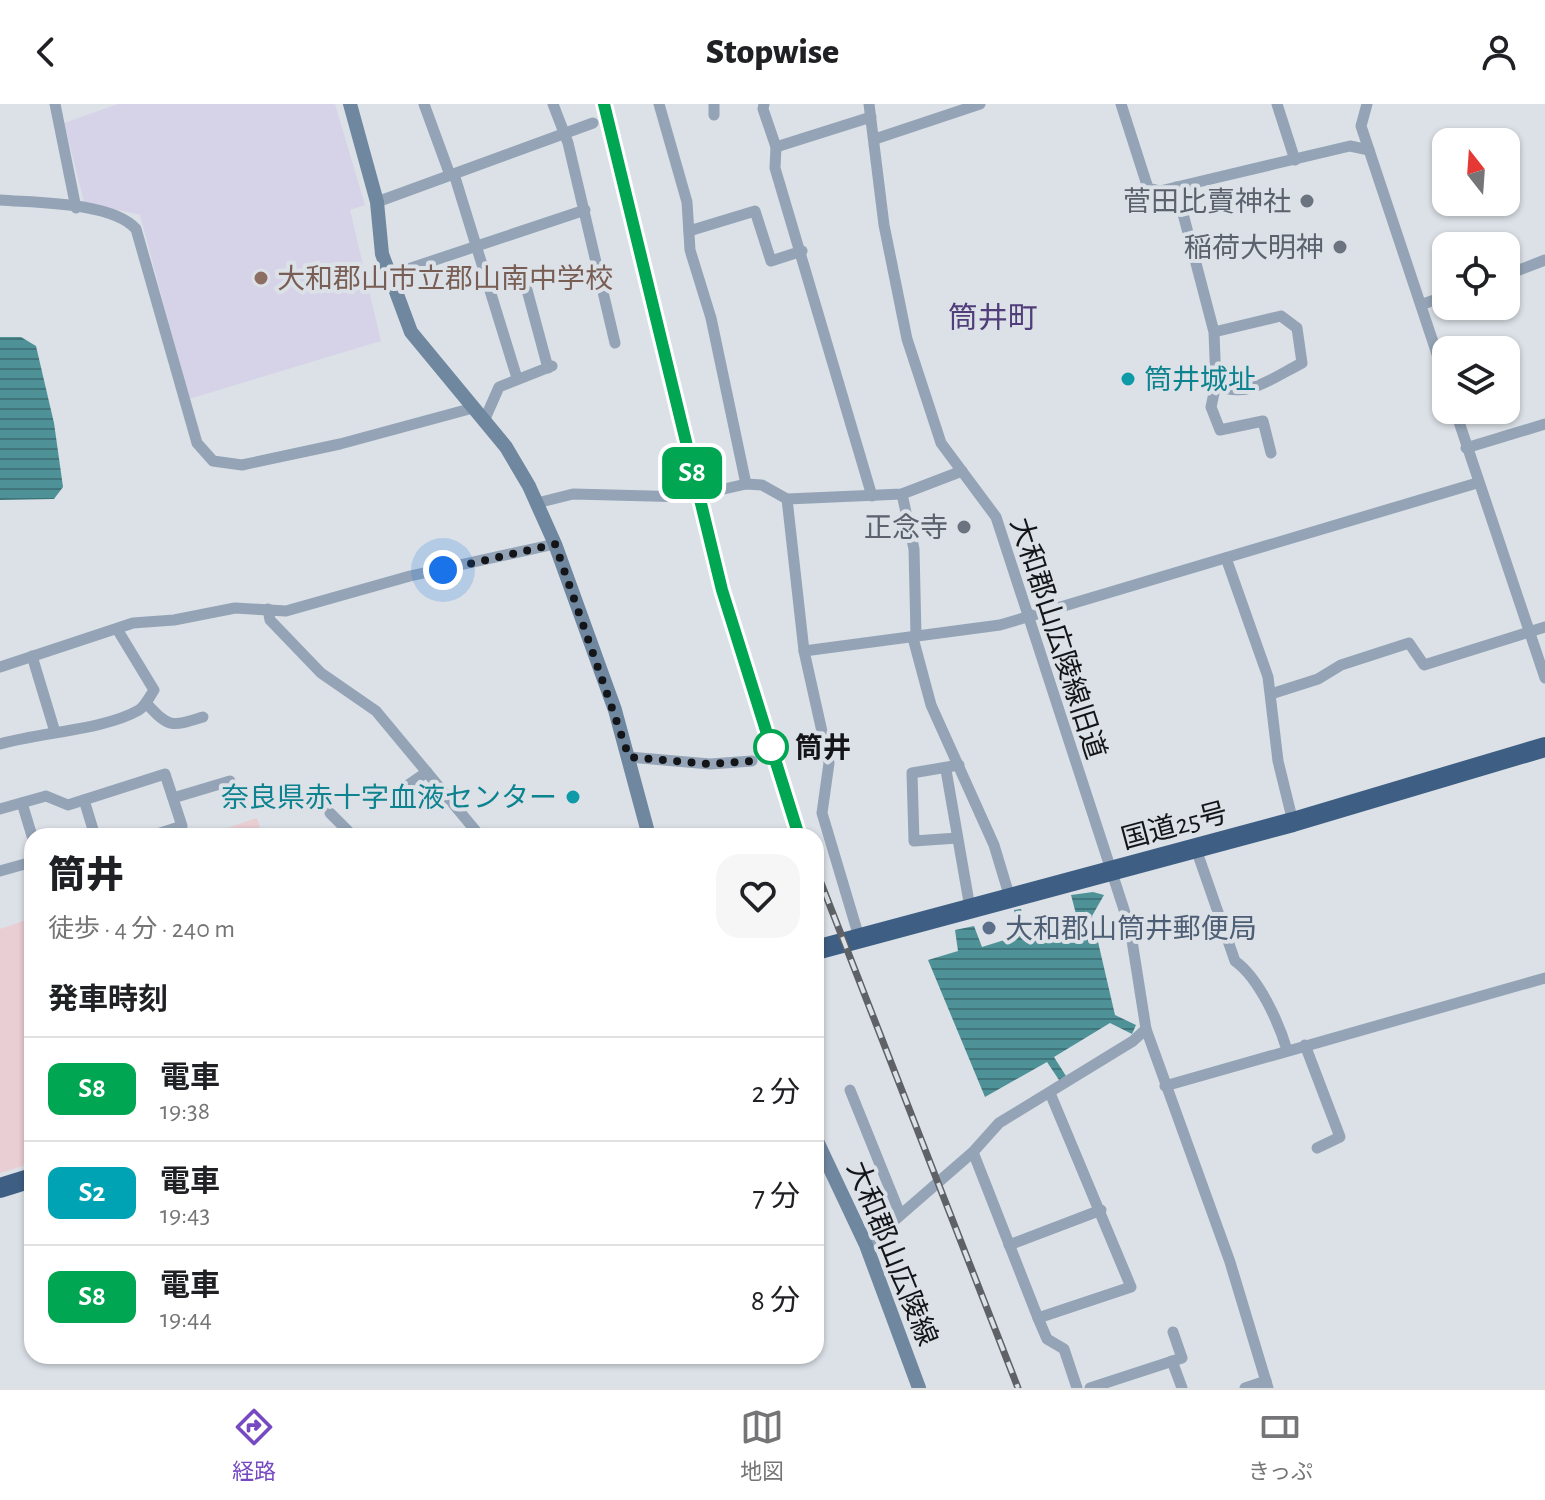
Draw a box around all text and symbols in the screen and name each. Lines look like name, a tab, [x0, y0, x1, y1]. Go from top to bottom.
icon: back	[24, 30, 68, 74]
icon: person	[1477, 30, 1521, 74]
text: Stopwise	[706, 34, 839, 70]
north arrow	[1432, 128, 1520, 216]
map controls	[1432, 128, 1520, 424]
place label: 菅田比賣神社	[1123, 187, 1291, 217]
marker: 菅田比賣神社	[1298, 192, 1316, 210]
button: locate	[1432, 232, 1520, 320]
place label: 稲荷大明神	[1184, 233, 1324, 263]
marker: 稲荷大明神	[1331, 238, 1349, 256]
place label: 大和郡山市立郡山南中学校	[277, 264, 613, 294]
marker: 大和郡山市立郡山南中学校	[252, 269, 270, 287]
district label: 筒井町	[948, 302, 1038, 334]
button: layers	[1432, 336, 1520, 424]
place label: 筒井城址	[1144, 365, 1256, 395]
marker: 筒井城址	[1119, 370, 1137, 388]
line badge: S8	[656, 447, 728, 499]
text: S8	[678, 459, 706, 487]
place label: 正念寺	[864, 513, 948, 543]
street label: 大和郡山広陵線旧道	[1005, 514, 1111, 763]
marker: 正念寺	[955, 518, 973, 536]
your location	[423, 550, 463, 590]
marker: 筒井	[754, 730, 788, 764]
place label: 筒井	[795, 732, 851, 763]
place label: 奈良県赤十字血液センター	[221, 783, 557, 813]
marker: 奈良県赤十字血液センター	[564, 788, 582, 806]
street label: 国道25号	[1118, 797, 1231, 854]
button: heart	[716, 854, 800, 938]
text: 筒井	[48, 858, 124, 896]
place label: 大和郡山筒井郵便局	[1005, 914, 1257, 944]
text: 徒歩 · 4 分 · 240 m	[48, 916, 235, 942]
marker: 大和郡山筒井郵便局	[980, 919, 998, 937]
text: 発車時刻	[48, 985, 168, 1015]
text: 電車	[160, 1063, 220, 1093]
text: S8	[78, 1075, 106, 1103]
text: 2 分	[751, 1078, 800, 1108]
text: 19:38	[160, 1098, 210, 1124]
street label: 大和郡山広陵線	[841, 1157, 943, 1350]
text: 電車	[160, 1167, 220, 1197]
text: S2	[78, 1179, 106, 1207]
text: 7 分	[753, 1182, 800, 1212]
text: 19:43	[160, 1202, 210, 1228]
text: 電車	[160, 1271, 220, 1301]
text: S8	[78, 1283, 106, 1311]
text: 8 分	[751, 1286, 800, 1316]
text: 19:44	[160, 1306, 212, 1332]
tab: 経路	[232, 1405, 276, 1485]
tab: 地図	[740, 1405, 784, 1485]
tab: きっぷ	[1248, 1405, 1313, 1485]

